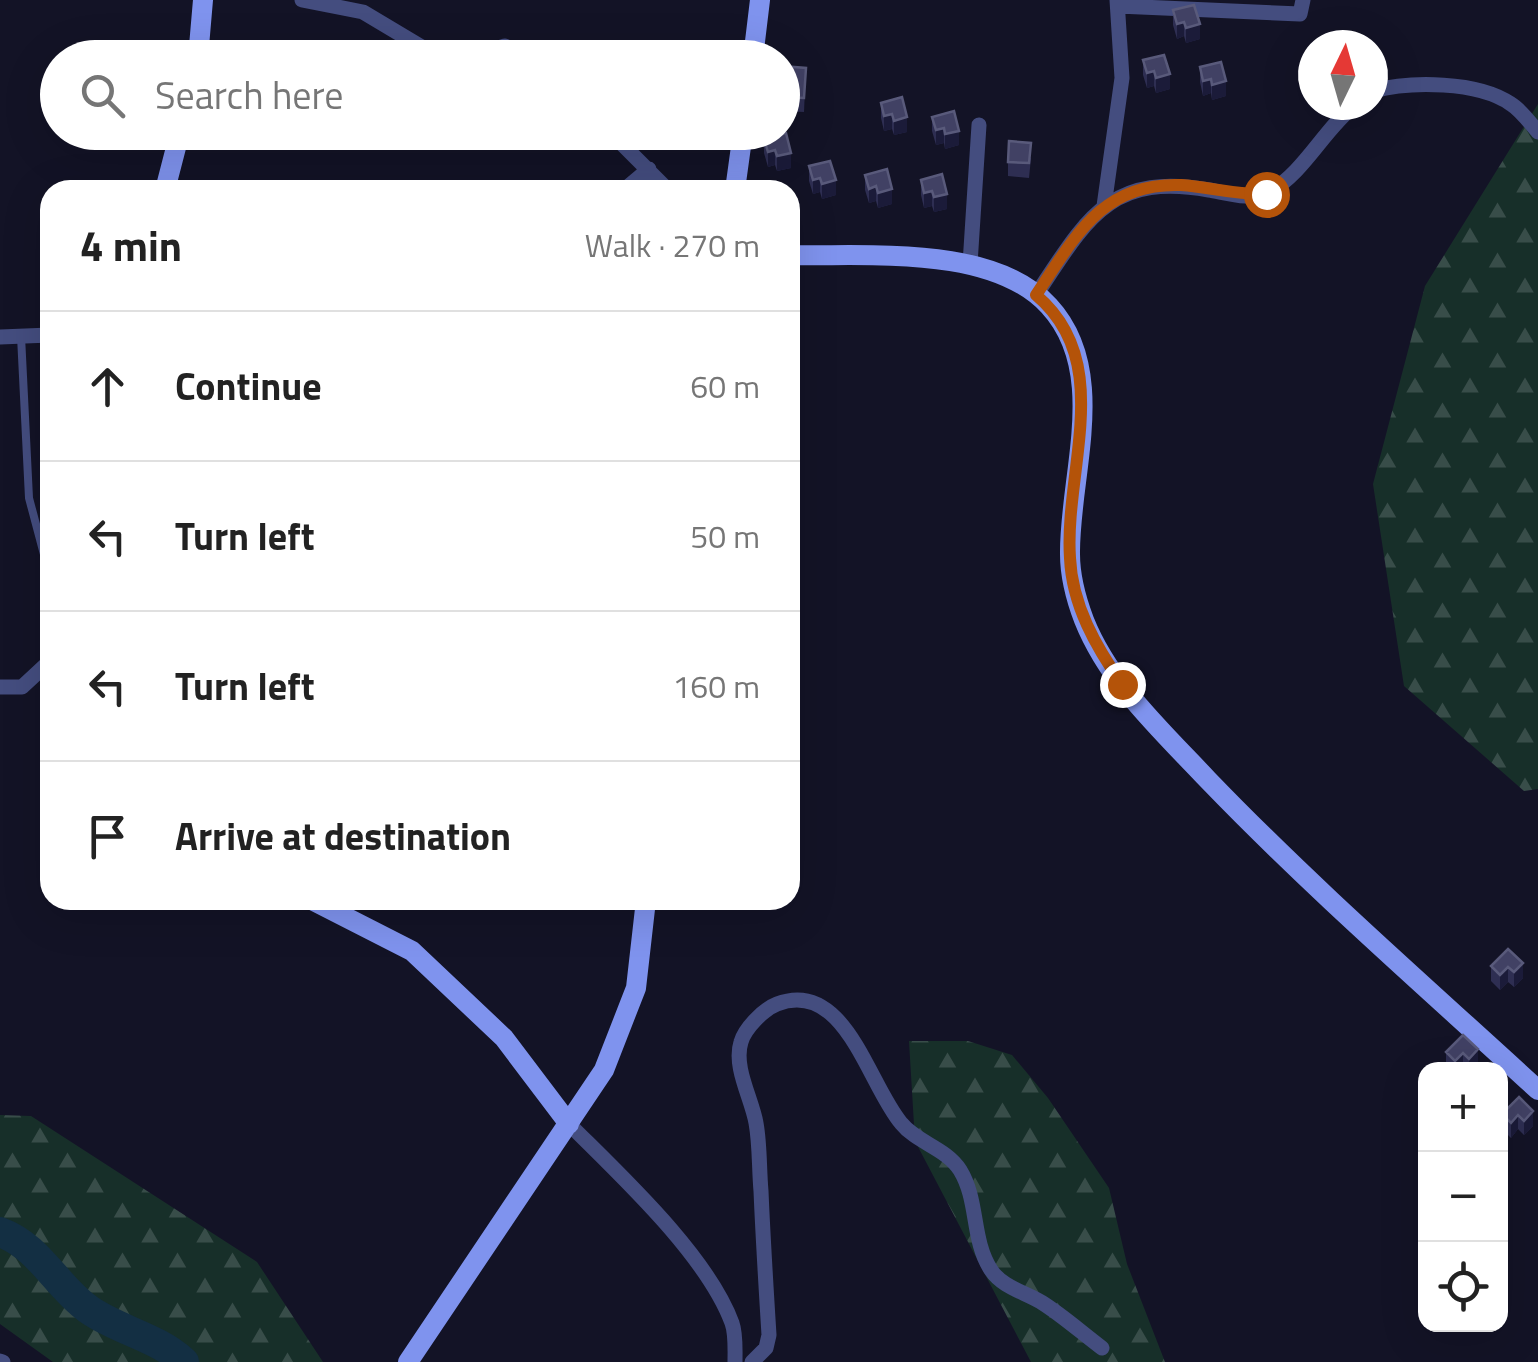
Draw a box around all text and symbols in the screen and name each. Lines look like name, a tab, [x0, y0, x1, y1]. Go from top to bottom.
north arrow	[1298, 30, 1388, 120]
search box	[40, 40, 800, 150]
text: Search here	[155, 66, 343, 124]
icon: search	[75, 68, 130, 123]
route start	[1244, 172, 1290, 218]
text: 4 min	[80, 213, 182, 277]
text: Walk · 270 m	[585, 221, 760, 269]
text: Continue	[175, 357, 322, 415]
icon: ahead	[80, 359, 135, 414]
text: 60 m	[690, 362, 760, 410]
text: Turn left	[175, 507, 315, 565]
icon: left	[80, 509, 135, 564]
text: 50 m	[690, 512, 760, 560]
text: Turn left	[175, 657, 315, 715]
icon: left	[80, 659, 135, 714]
text: 160 m	[672, 662, 760, 710]
route end	[1100, 662, 1146, 708]
text: Arrive at destination	[175, 807, 511, 865]
icon: arrive	[80, 809, 135, 864]
map controls	[1418, 1062, 1508, 1332]
button: +	[1418, 1062, 1508, 1152]
button: −	[1418, 1152, 1508, 1242]
button: locate	[1418, 1242, 1508, 1332]

